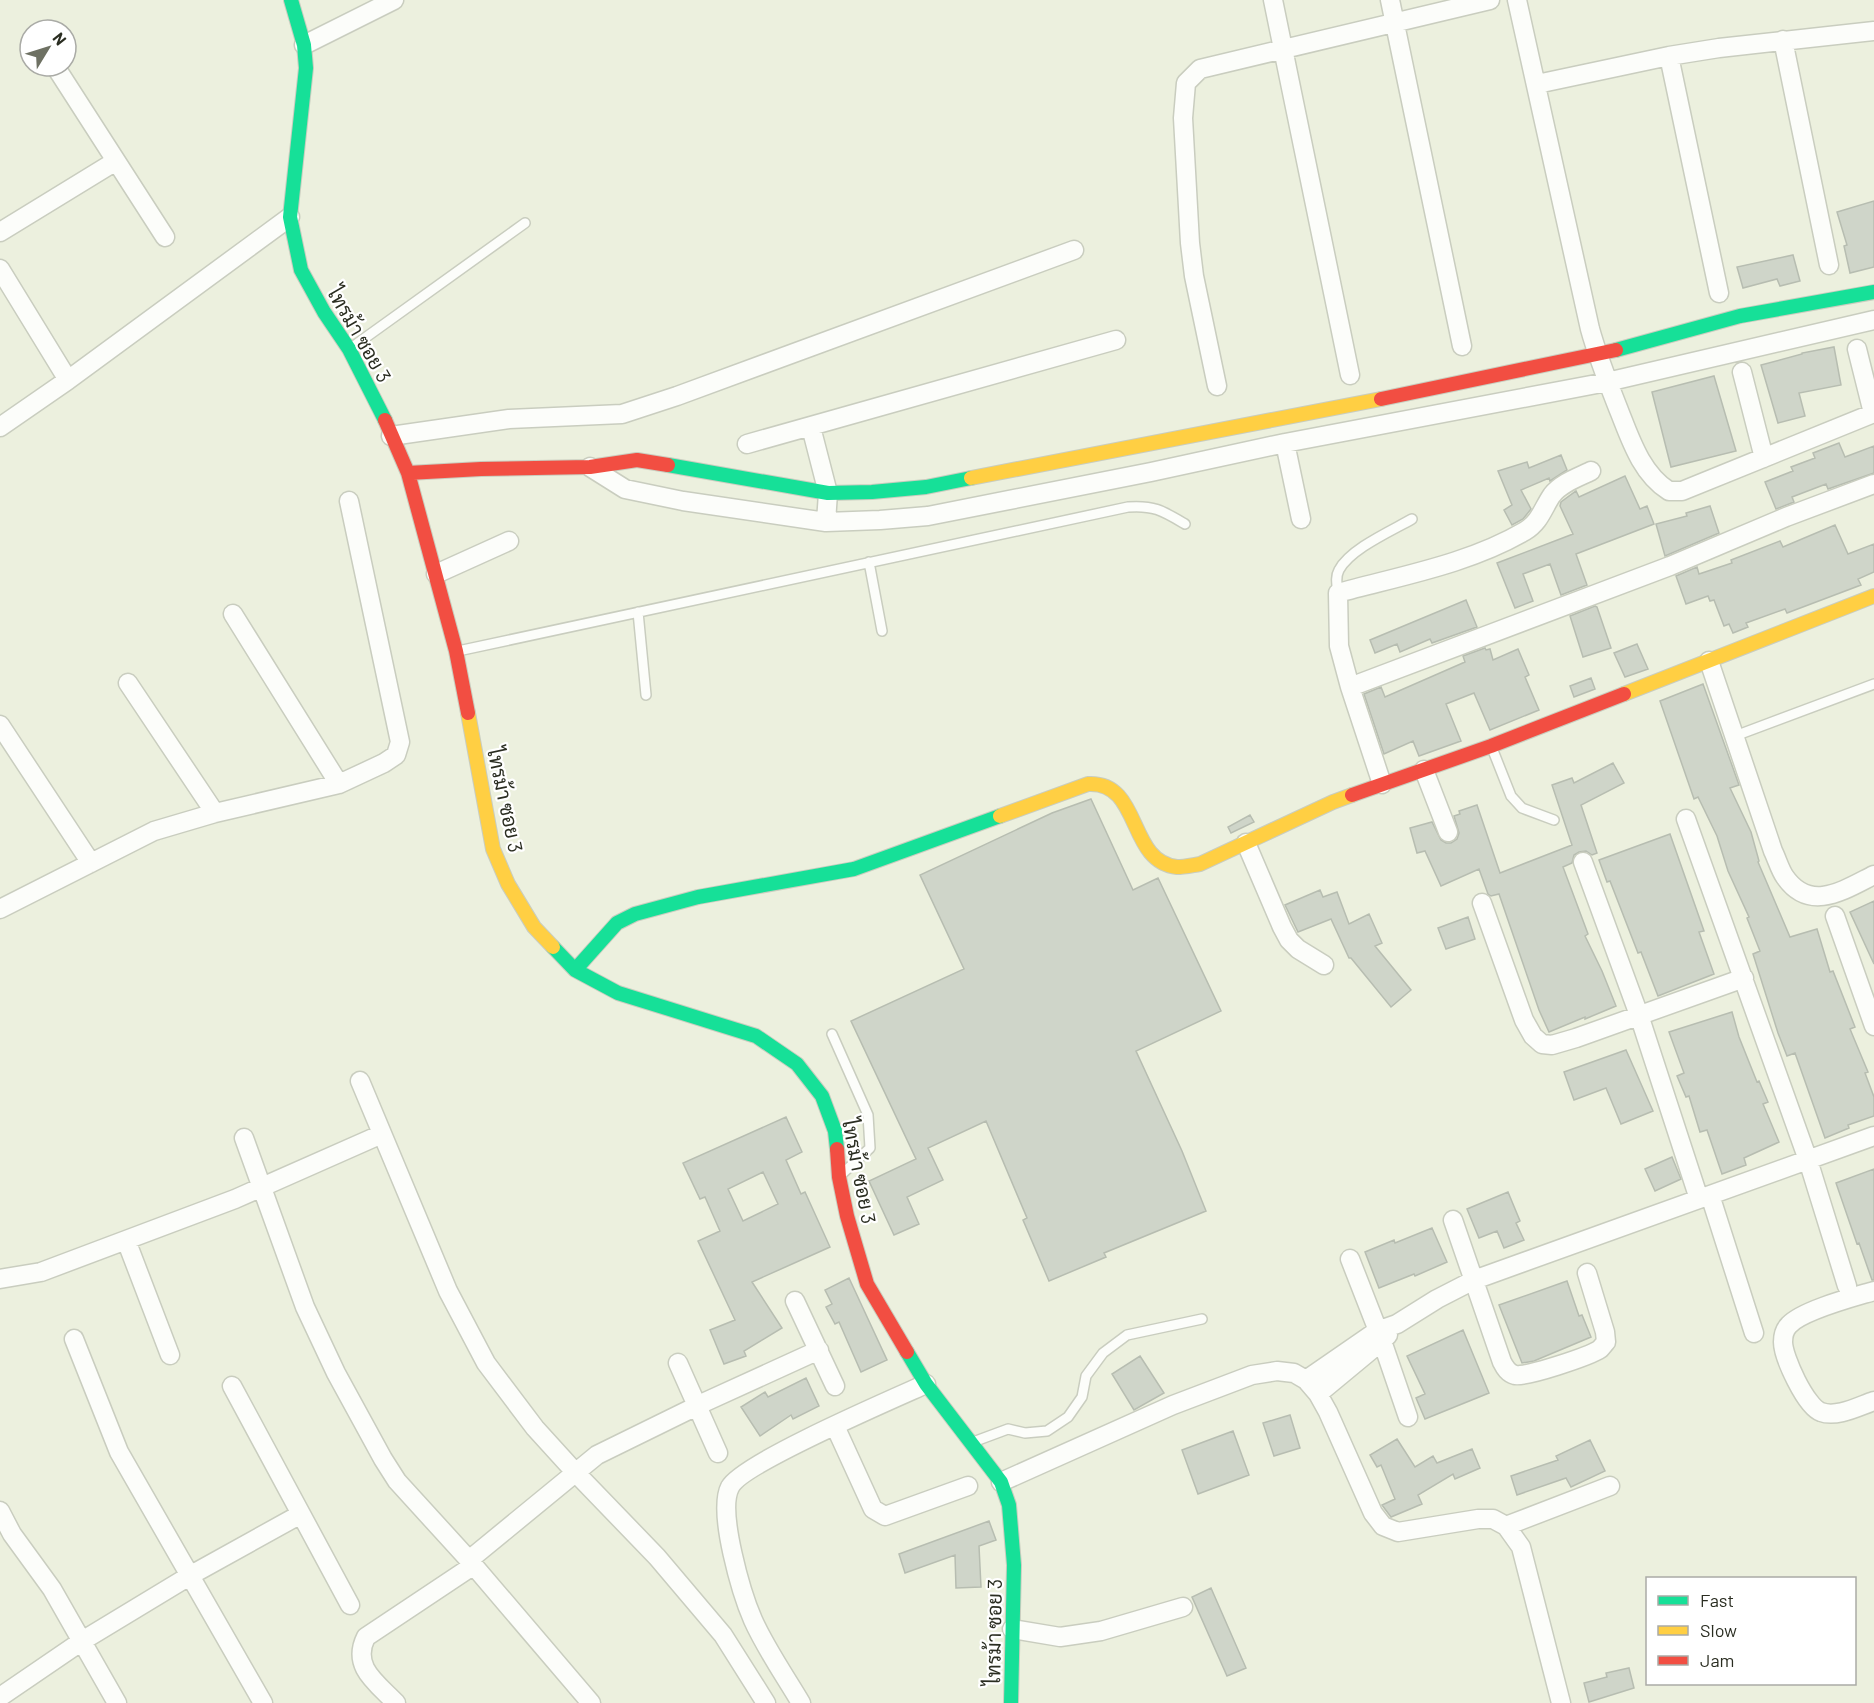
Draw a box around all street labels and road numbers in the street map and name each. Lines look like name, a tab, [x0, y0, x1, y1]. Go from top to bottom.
street label: ไทรม้า ซอย 3	[322, 280, 397, 386]
street label: ไทรม้า ซอย 3	[483, 744, 529, 855]
street label: ไทรม้า ซอย 3	[838, 1115, 882, 1226]
street label: ไทรม้า ซอย 3	[980, 1579, 1006, 1687]

